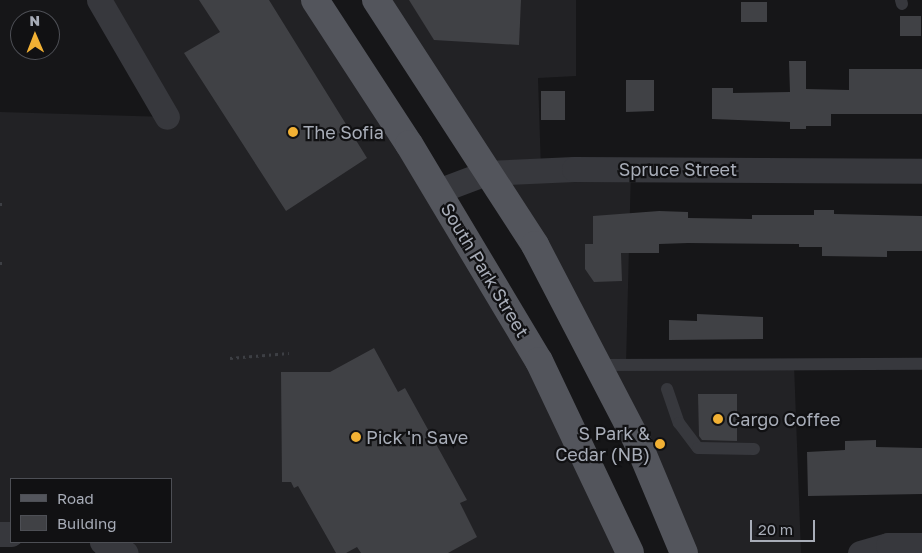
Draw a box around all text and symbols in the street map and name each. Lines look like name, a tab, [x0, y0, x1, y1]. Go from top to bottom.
north arrow	[10, 10, 60, 60]
text: N	[29, 12, 40, 29]
place label: The Sofia	[303, 121, 384, 143]
marker: The Sofia	[287, 126, 299, 138]
street label: Spruce Street	[619, 158, 737, 180]
street label: South Park Street	[436, 199, 534, 341]
place label: Cargo Coffee	[728, 408, 840, 430]
marker: Cargo Coffee	[712, 413, 724, 425]
place label: S Park & Cedar (NB)	[555, 423, 650, 466]
place label: Pick 'n Save	[366, 426, 468, 448]
marker: Pick 'n Save	[350, 431, 362, 443]
marker: S Park & Cedar (NB)	[654, 438, 666, 450]
legend	[10, 478, 172, 543]
text: Road	[57, 489, 94, 507]
scale bar	[752, 510, 817, 542]
text: Building	[57, 514, 117, 532]
text: 20 m	[758, 520, 793, 538]

